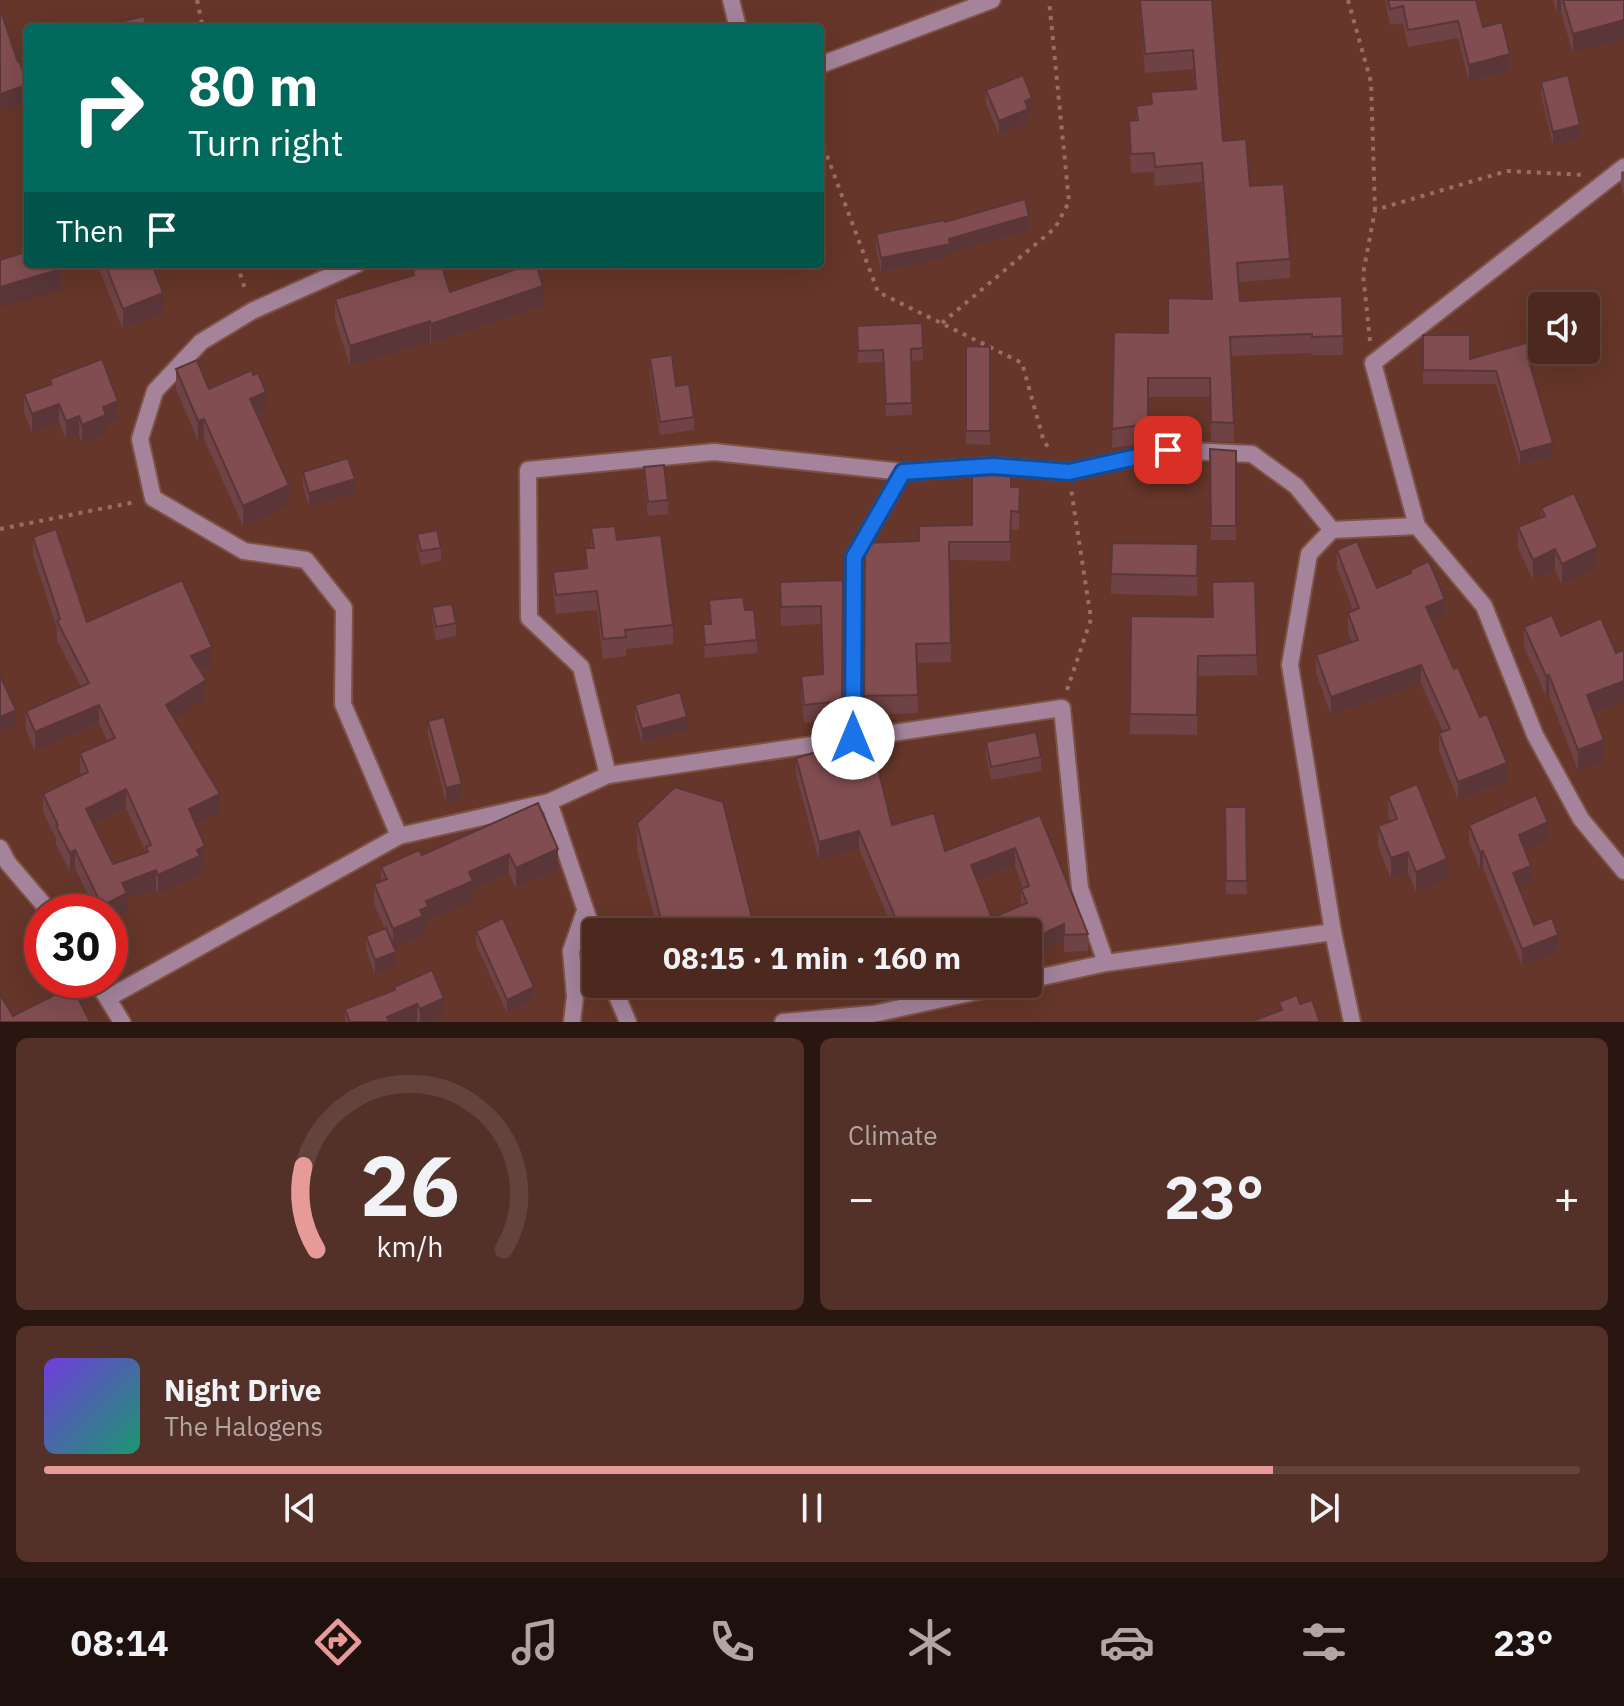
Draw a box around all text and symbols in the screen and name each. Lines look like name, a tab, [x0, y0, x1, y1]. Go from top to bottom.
text: 80 m	[188, 49, 318, 121]
icon: right	[56, 56, 160, 160]
text: Turn right	[188, 119, 344, 166]
icon: arrive	[140, 208, 184, 252]
text: Then	[56, 211, 124, 250]
map controls	[1528, 292, 1600, 364]
button: sound	[1528, 292, 1600, 364]
pin	[1134, 416, 1202, 484]
icon: arrive	[1146, 428, 1190, 472]
position arrow	[811, 696, 895, 780]
speed limit sign: 30	[24, 894, 128, 998]
text: 08:15 · 1 min · 160 m	[663, 938, 961, 977]
text: Climate	[848, 1118, 938, 1152]
text: 26	[360, 1131, 460, 1239]
text: 23°	[1164, 1157, 1264, 1236]
text: −	[848, 1169, 874, 1226]
text: +	[1554, 1169, 1580, 1226]
text: km/h	[376, 1228, 444, 1265]
text: Night Drive	[164, 1370, 322, 1409]
text: The Halogens	[164, 1409, 323, 1443]
icon: previous	[278, 1486, 322, 1530]
icon: pause	[790, 1486, 834, 1530]
icon: next	[1302, 1486, 1346, 1530]
icon: directions	[310, 1614, 366, 1670]
icon: music	[507, 1614, 563, 1670]
icon: phone	[704, 1614, 760, 1670]
icon: climate	[902, 1614, 958, 1670]
icon: car	[1099, 1614, 1155, 1670]
icon: filters	[1296, 1614, 1352, 1670]
text: 08:14	[71, 1619, 169, 1666]
text: 23°	[1493, 1619, 1553, 1666]

